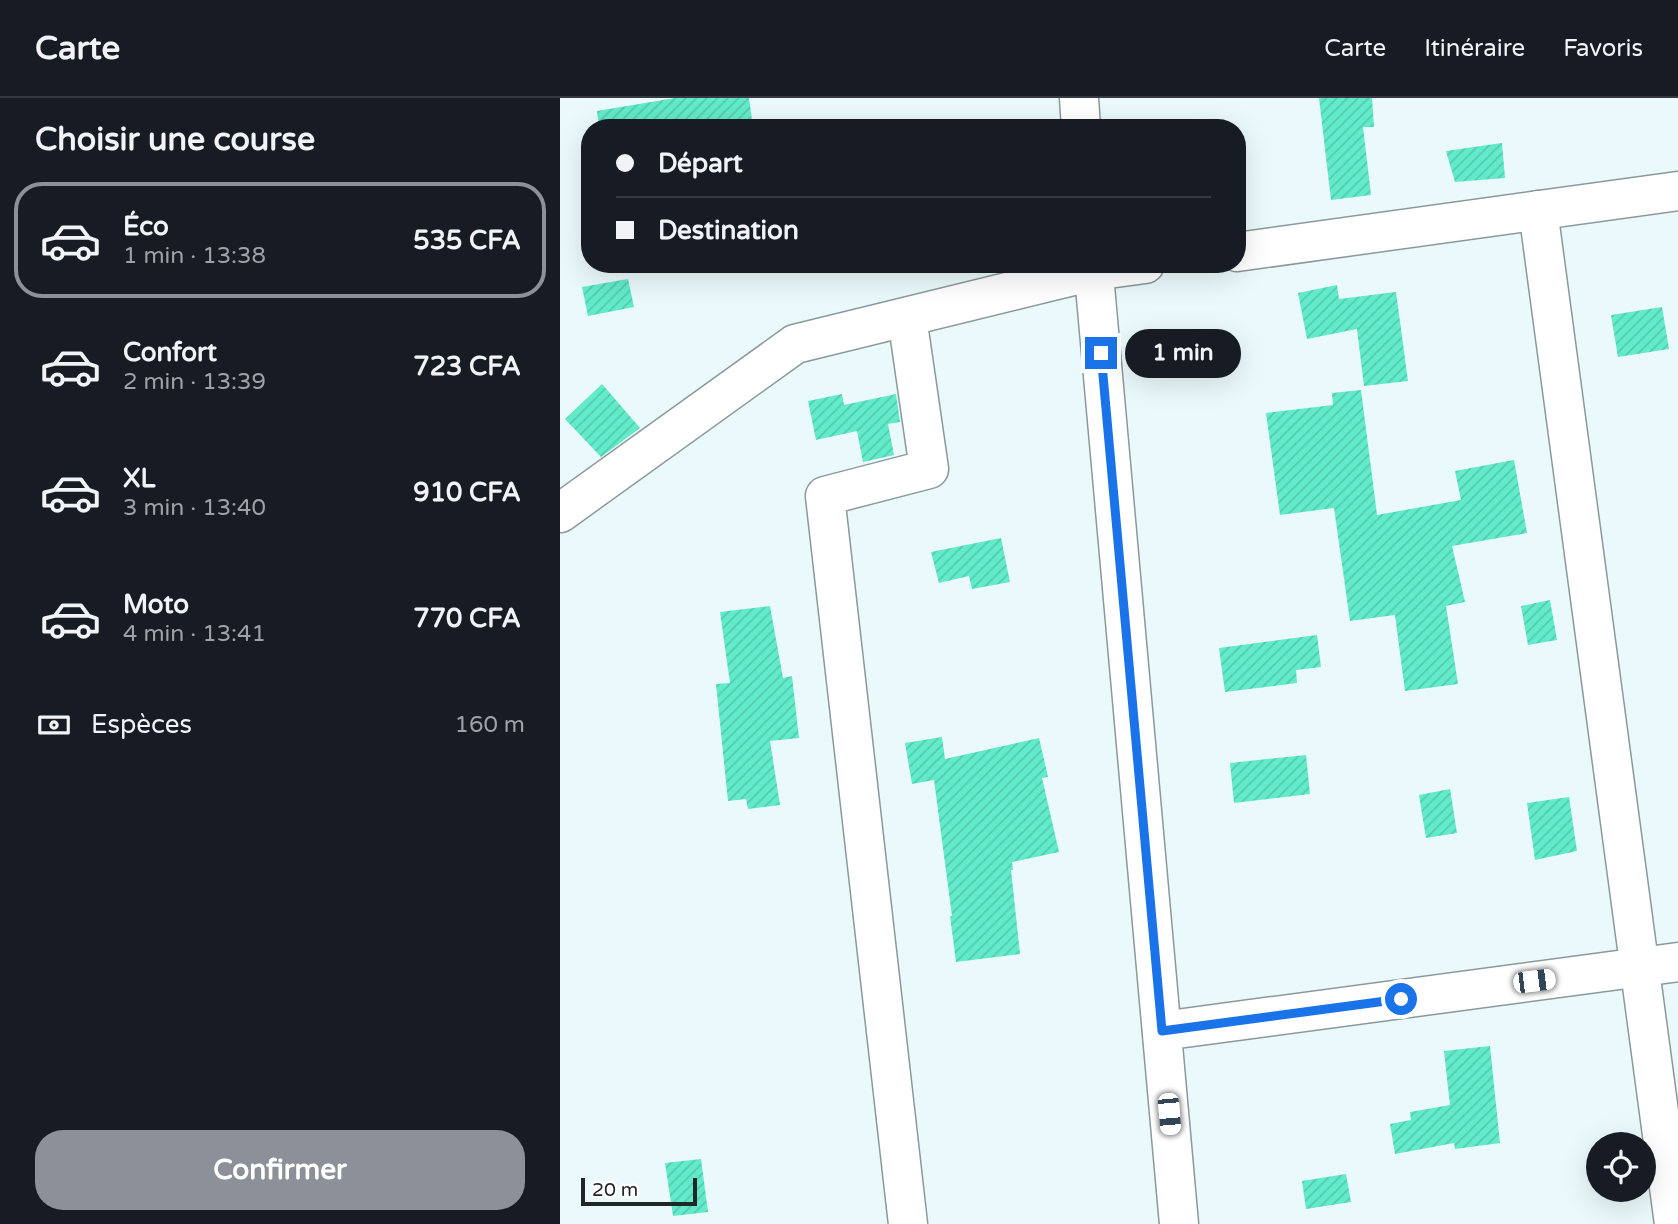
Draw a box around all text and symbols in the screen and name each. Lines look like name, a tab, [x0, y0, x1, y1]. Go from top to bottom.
text: Carte	[35, 29, 120, 68]
text: Carte	[1324, 34, 1386, 63]
text: Itinéraire	[1424, 34, 1525, 63]
text: Favoris	[1563, 34, 1643, 63]
text: Choisir une course	[35, 121, 315, 159]
text: Départ	[658, 148, 743, 179]
icon: car	[39, 209, 102, 272]
text: Éco	[123, 211, 169, 242]
text: Destination	[658, 215, 799, 246]
text: 535 CFA	[413, 225, 521, 256]
text: 1 min · 13:38	[123, 242, 266, 270]
callout: 1 min	[1126, 328, 1241, 378]
icon: car	[39, 335, 102, 398]
text: Confort	[123, 337, 217, 368]
route end	[1085, 337, 1117, 369]
text: 1 min	[1152, 339, 1214, 367]
text: 723 CFA	[413, 351, 521, 382]
text: 2 min · 13:39	[123, 368, 266, 396]
icon: car	[39, 461, 102, 524]
text: XL	[123, 463, 155, 494]
text: 910 CFA	[413, 477, 521, 508]
text: 3 min · 13:40	[123, 494, 266, 522]
icon: car	[39, 587, 102, 650]
text: Moto	[123, 589, 189, 620]
text: 770 CFA	[413, 603, 521, 634]
text: 4 min · 13:41	[123, 620, 266, 648]
icon: cash	[35, 706, 73, 744]
text: Espèces	[91, 709, 192, 740]
text: 160 m	[455, 711, 525, 739]
car	[1512, 968, 1557, 994]
route start	[1385, 983, 1417, 1015]
car	[1157, 1092, 1182, 1136]
button: Confirmer	[35, 1130, 525, 1210]
map controls	[1586, 1132, 1656, 1202]
button: locate	[1586, 1132, 1656, 1202]
scale bar	[581, 1175, 696, 1207]
text: 20 m	[592, 1179, 638, 1201]

